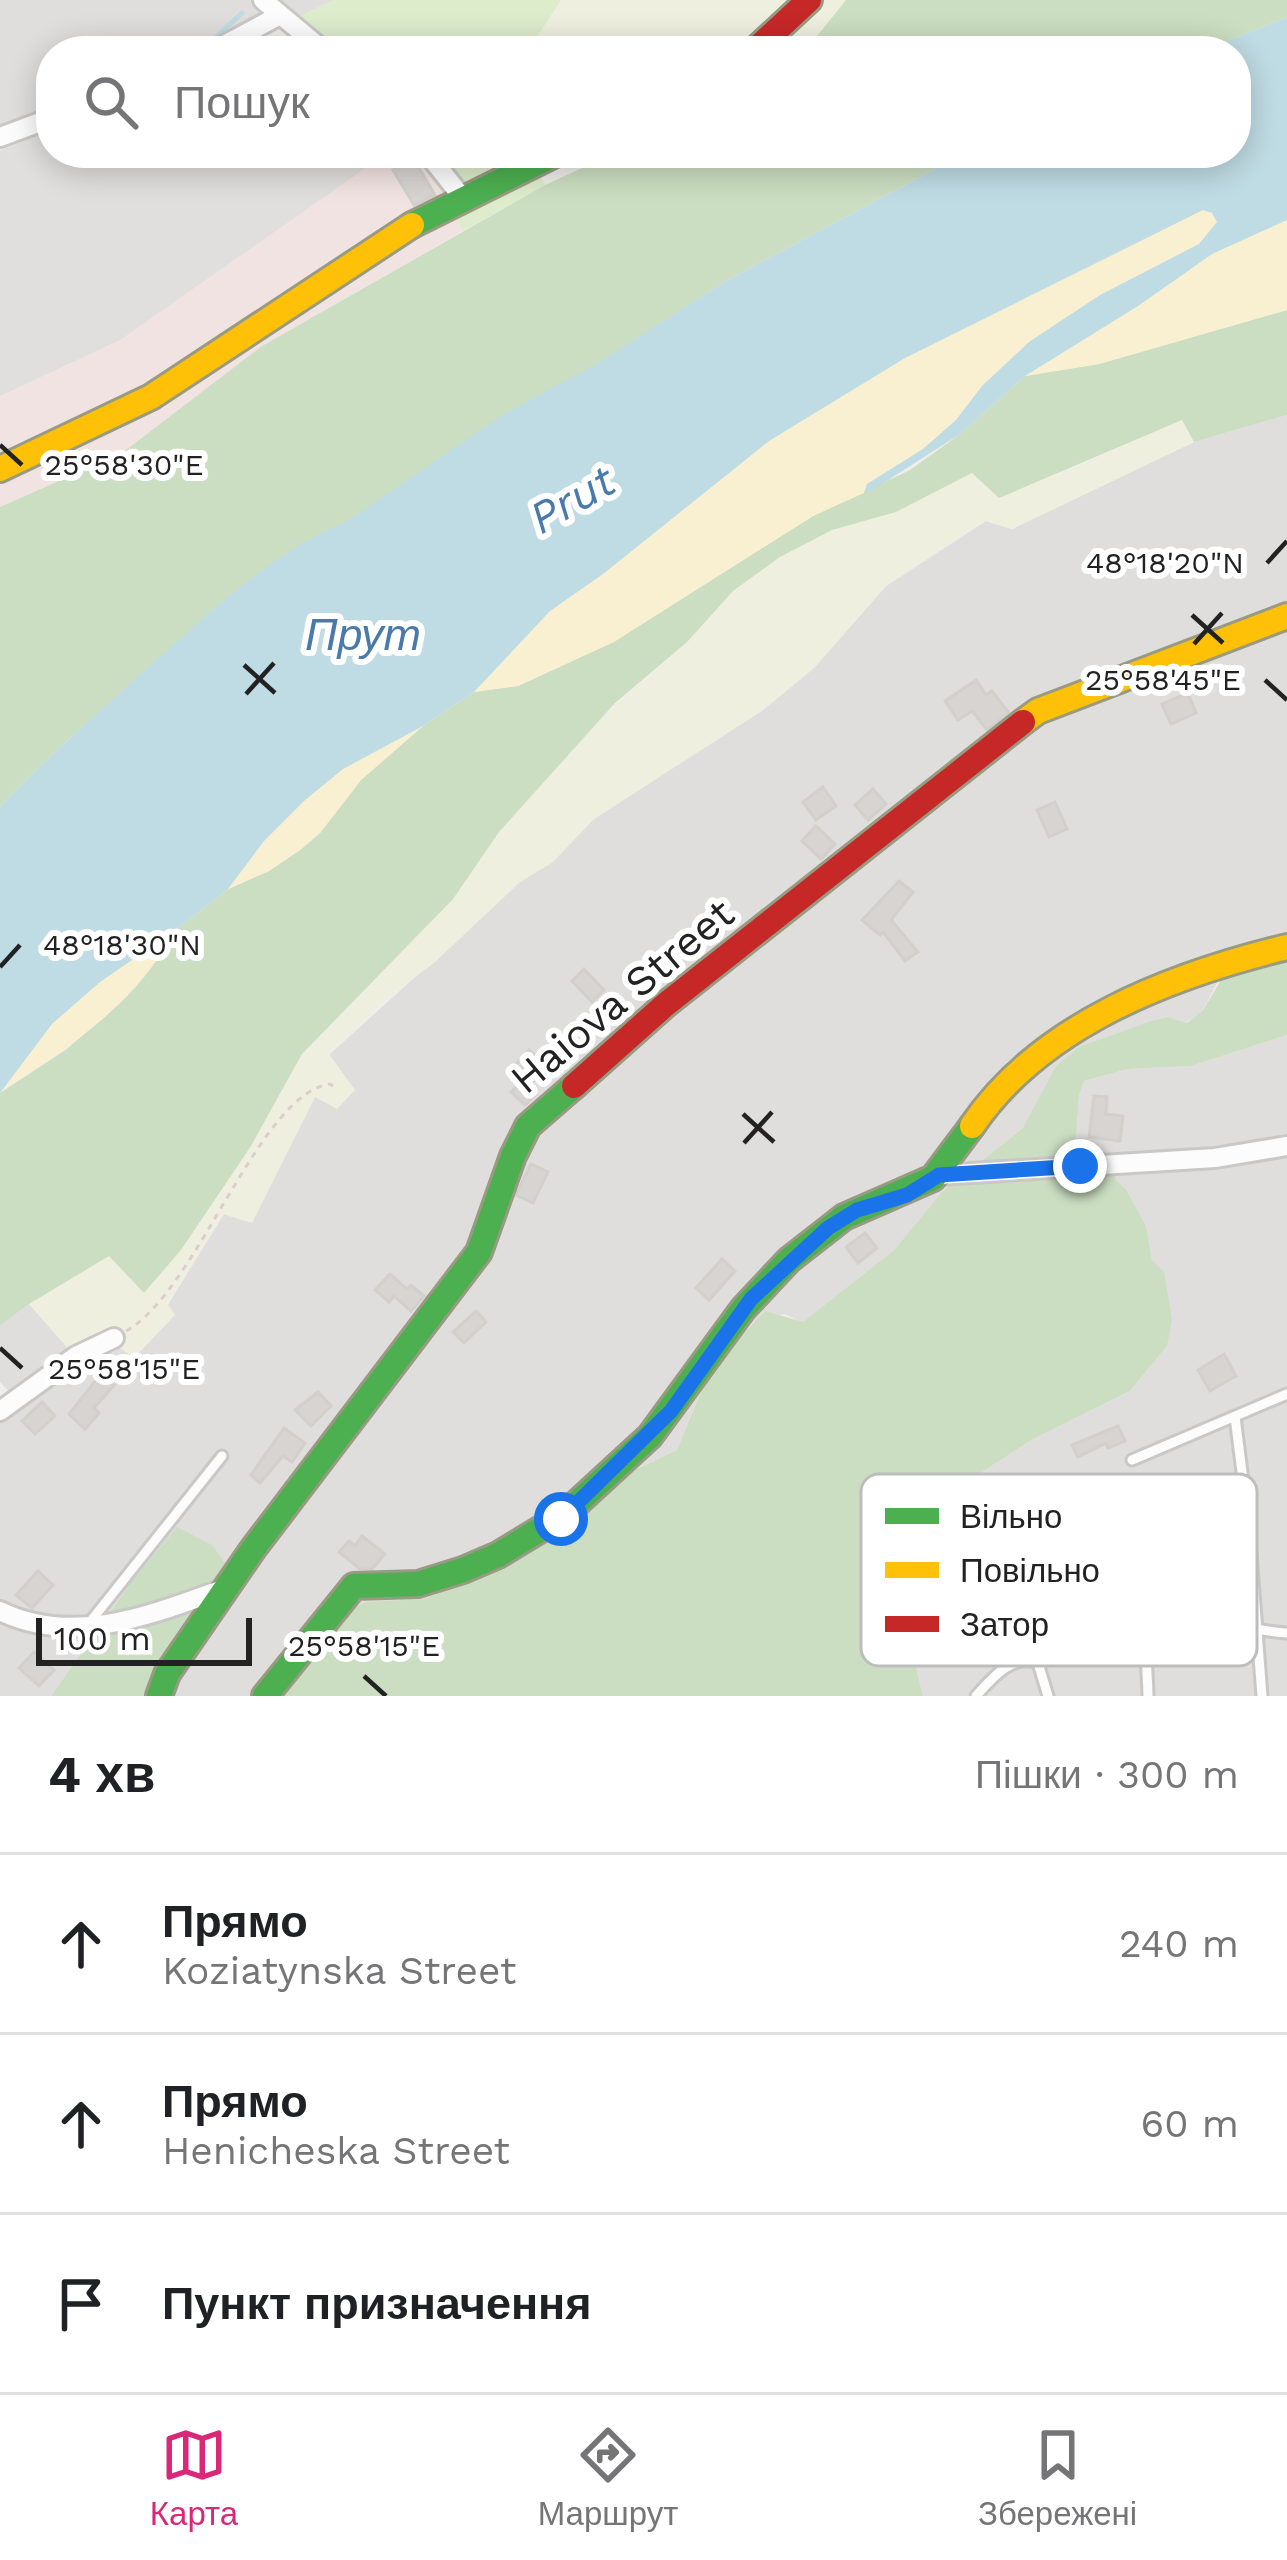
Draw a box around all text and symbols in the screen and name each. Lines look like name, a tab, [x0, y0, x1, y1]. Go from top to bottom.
search box	[36, 36, 1251, 168]
icon: search	[78, 69, 144, 135]
text: Пошук	[174, 76, 310, 129]
text: 25°58'30"E	[44, 447, 204, 482]
water label: Prut	[520, 453, 625, 544]
text: 48°18'20"N	[1086, 545, 1244, 580]
water label: Прут	[305, 608, 421, 661]
text: 25°58'45"E	[1085, 662, 1241, 697]
street label: Haiova Street	[501, 889, 743, 1103]
text: 48°18'30"N	[43, 927, 201, 962]
route end	[1053, 1139, 1107, 1193]
text: 25°58'15"E	[48, 1351, 200, 1386]
legend	[861, 1474, 1257, 1666]
route start	[534, 1492, 588, 1546]
text: Вільно	[960, 1497, 1062, 1536]
text: Повільно	[960, 1551, 1100, 1590]
text: Затор	[960, 1605, 1049, 1644]
scale bar	[36, 1612, 252, 1665]
text: 100 m	[54, 1619, 151, 1658]
text: 25°58'15"E	[288, 1628, 440, 1663]
text: 4 хв	[48, 1745, 155, 1804]
text: Пішки · 300 m	[975, 1752, 1239, 1797]
text: Прямо	[162, 1895, 308, 1948]
icon: ahead	[48, 1911, 114, 1977]
text: 240 m	[1119, 1921, 1239, 1966]
text: Koziatynska Street	[162, 1948, 516, 1993]
text: Прямо	[162, 2075, 308, 2128]
icon: ahead	[48, 2091, 114, 2157]
text: 60 m	[1141, 2101, 1239, 2146]
text: Henicheska Street	[162, 2128, 510, 2173]
icon: arrive	[48, 2271, 114, 2337]
text: Пункт призначення	[162, 2277, 592, 2330]
tab: Карта	[150, 2422, 238, 2533]
tab: Маршрут	[538, 2422, 678, 2533]
tab: Збережені	[978, 2422, 1137, 2533]

